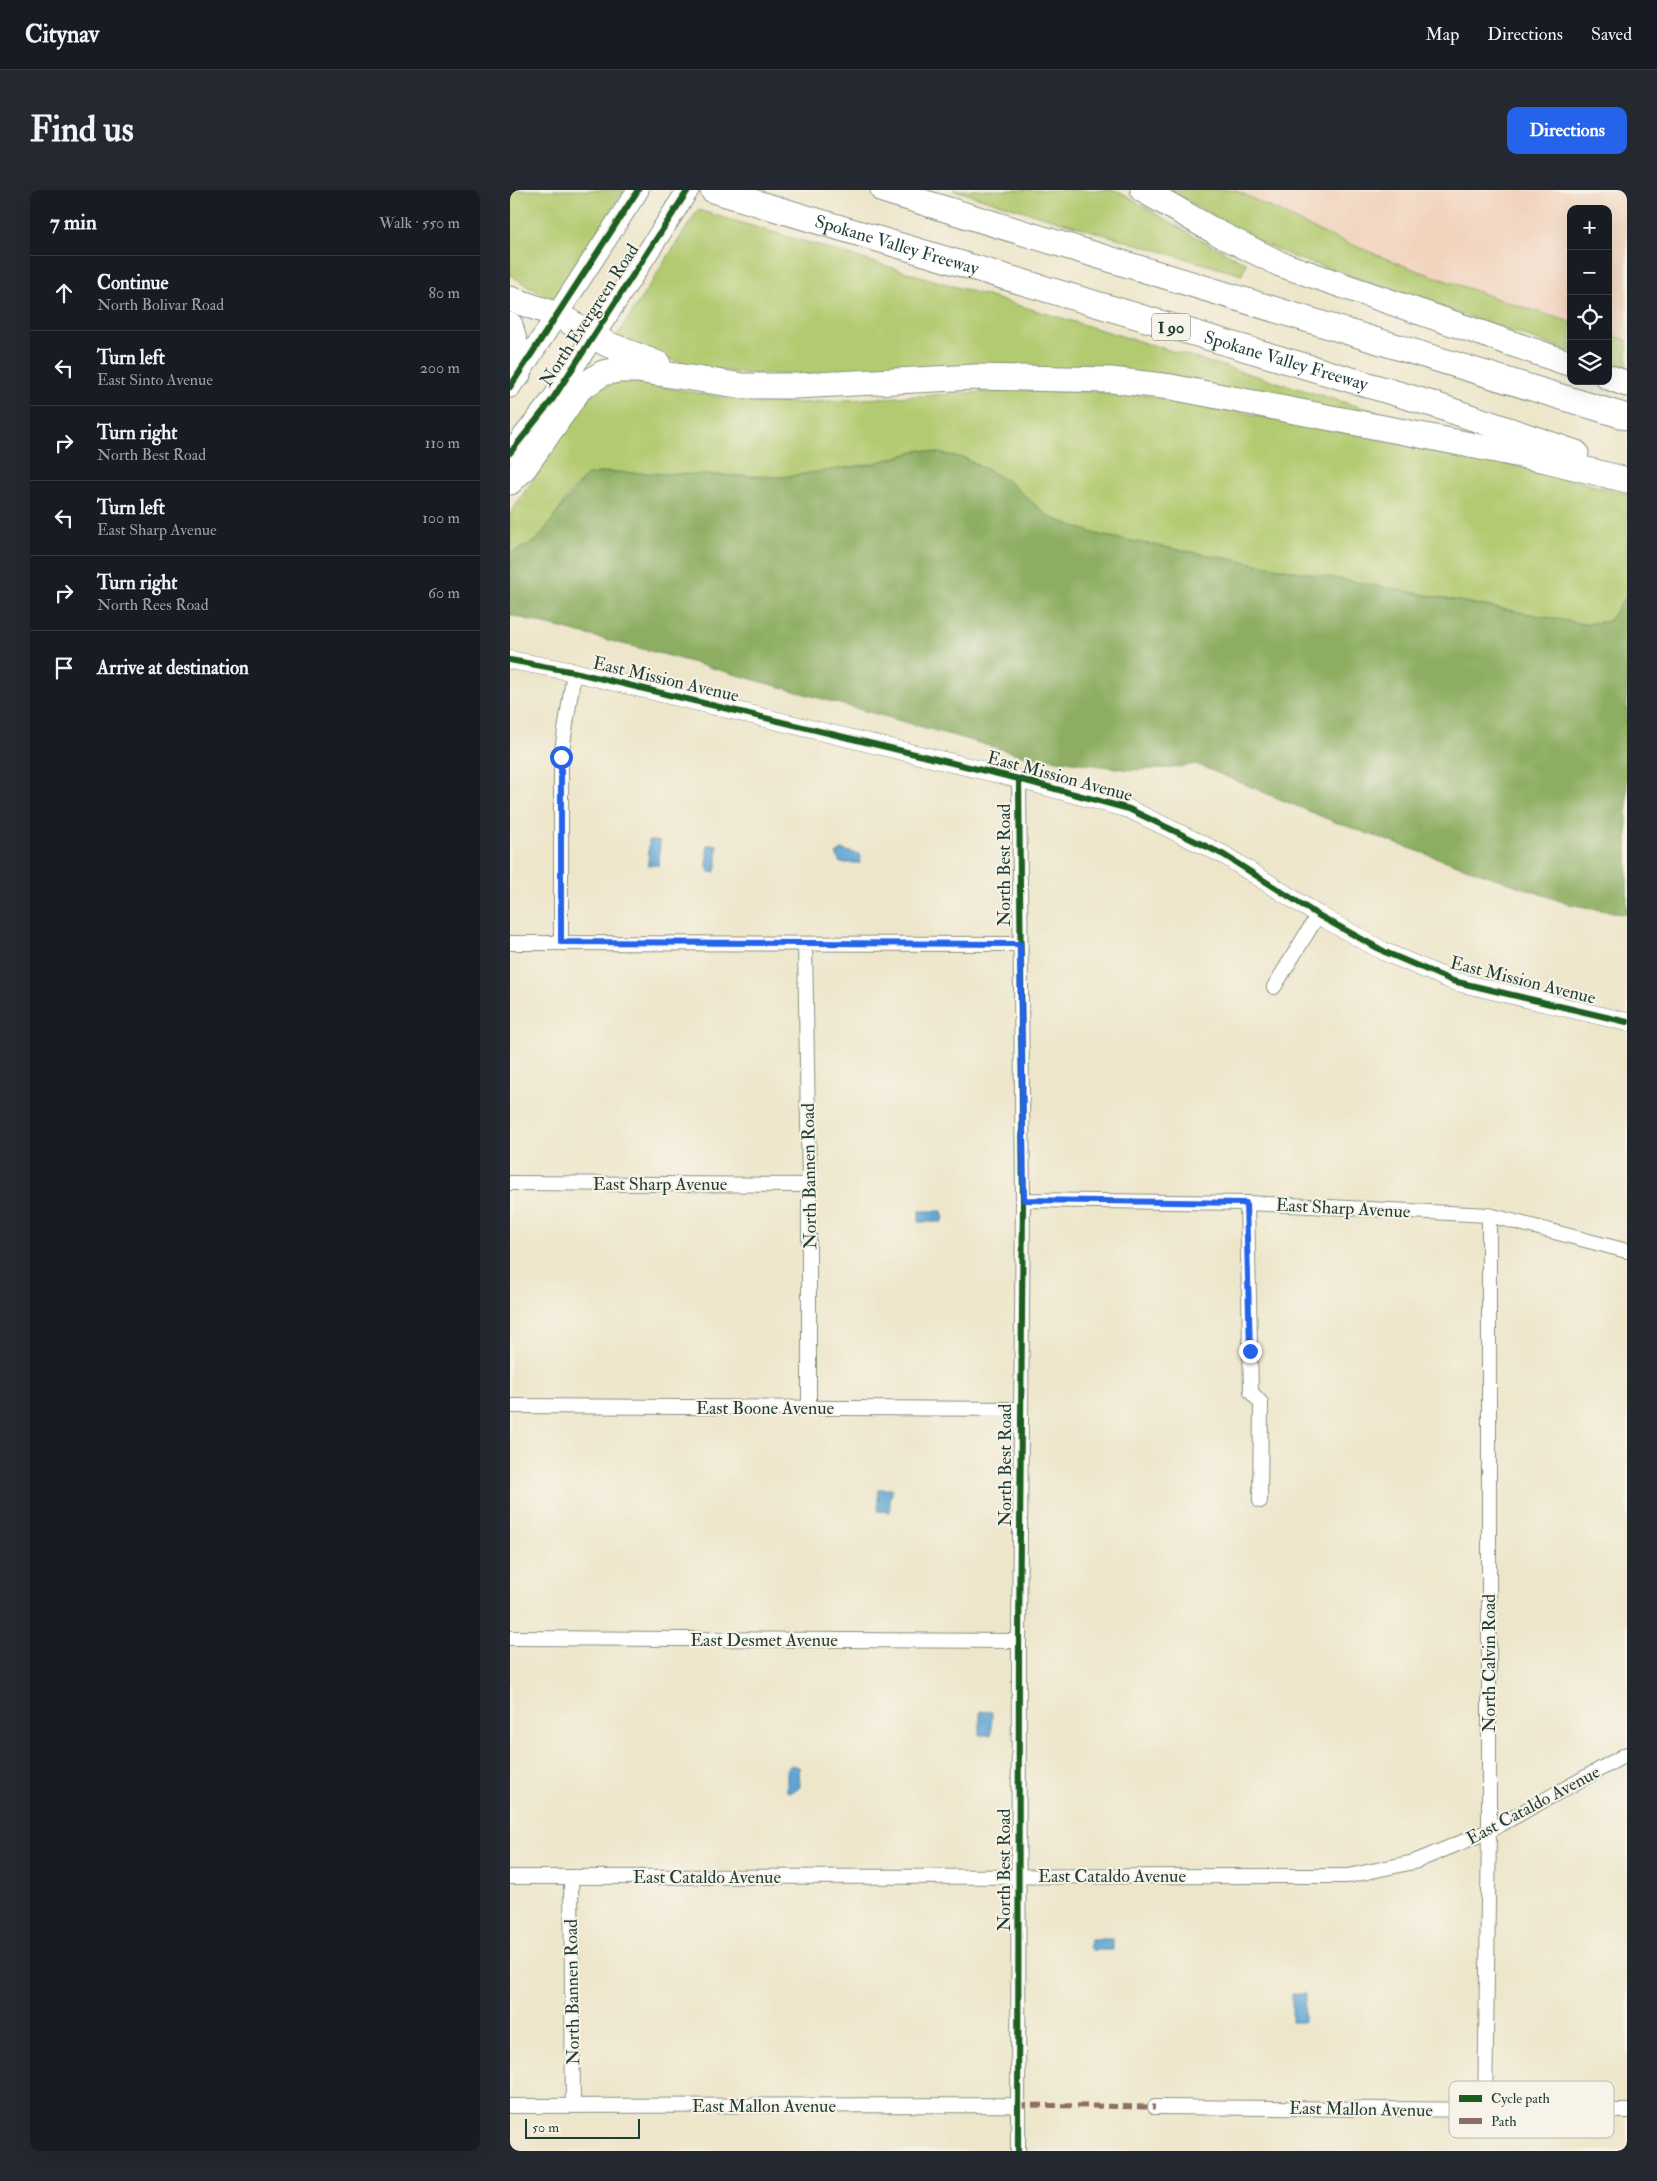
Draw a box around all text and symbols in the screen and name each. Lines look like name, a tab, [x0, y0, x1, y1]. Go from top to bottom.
text: Citynav	[25, 19, 99, 50]
text: Map	[1426, 23, 1459, 46]
text: Directions	[1487, 23, 1563, 46]
text: Saved	[1591, 23, 1632, 46]
button: Directions	[1507, 107, 1627, 154]
text: Find us	[30, 108, 134, 152]
map controls	[1567, 205, 1612, 385]
button: +	[1567, 205, 1612, 250]
text: 7 min	[50, 209, 97, 236]
street label: Spokane Valley Freeway	[812, 210, 983, 281]
text: Walk · 550 m	[379, 213, 460, 233]
street label: North Evergreen Road	[535, 239, 644, 391]
button: −	[1567, 250, 1612, 295]
text: Continue	[97, 271, 168, 295]
icon: ahead	[50, 279, 78, 307]
text: 80 m	[429, 283, 460, 303]
text: North Bolivar Road	[97, 295, 224, 315]
button: locate	[1567, 295, 1612, 340]
road number: I 90	[1152, 314, 1190, 340]
street label: Spokane Valley Freeway	[1201, 326, 1372, 397]
button: layers	[1567, 340, 1612, 385]
text: Turn left	[97, 346, 165, 370]
icon: left	[50, 354, 78, 382]
text: 200 m	[420, 358, 460, 378]
text: East Sinto Avenue	[97, 370, 213, 390]
text: Turn right	[97, 421, 177, 445]
icon: right	[50, 429, 78, 457]
text: 110 m	[425, 433, 460, 453]
text: North Best Road	[97, 445, 206, 465]
text: Turn left	[97, 496, 165, 520]
icon: left	[50, 504, 78, 532]
text: 100 m	[422, 508, 460, 528]
text: East Sharp Avenue	[97, 520, 217, 540]
text: Turn right	[97, 571, 177, 595]
icon: right	[50, 579, 78, 607]
text: 60 m	[428, 583, 460, 603]
text: North Rees Road	[97, 595, 209, 615]
street label: East Mission Avenue	[591, 651, 742, 708]
icon: arrive	[50, 654, 78, 682]
text: Arrive at destination	[97, 656, 249, 680]
route start	[550, 746, 573, 769]
street label: East Mission Avenue	[985, 746, 1135, 807]
street label: North Best Road	[993, 803, 1016, 926]
street label: East Mission Avenue	[1448, 951, 1599, 1010]
street label: North Bannen Road	[797, 1103, 822, 1249]
street label: East Sharp Avenue	[593, 1173, 728, 1196]
street label: East Sharp Avenue	[1275, 1193, 1411, 1224]
route end	[1239, 1340, 1262, 1363]
street label: East Boone Avenue	[696, 1397, 834, 1420]
street label: North Best Road	[994, 1403, 1017, 1526]
street label: North Calvin Road	[1478, 1594, 1501, 1732]
street label: East Desmet Avenue	[690, 1629, 838, 1652]
street label: East Cataldo Avenue	[1463, 1760, 1604, 1850]
street label: North Best Road	[993, 1808, 1016, 1931]
street label: East Cataldo Avenue	[1038, 1865, 1186, 1888]
street label: East Cataldo Avenue	[633, 1866, 781, 1889]
street label: North Bannen Road	[560, 1919, 585, 2065]
legend	[1449, 2081, 1614, 2138]
text: Cycle path	[1491, 2090, 1551, 2108]
street label: East Mallon Avenue	[692, 2095, 836, 2118]
street label: East Mallon Avenue	[1289, 2097, 1434, 2122]
text: Path	[1491, 2113, 1517, 2130]
scale bar	[525, 2116, 640, 2139]
text: 50 m	[532, 2119, 559, 2136]

